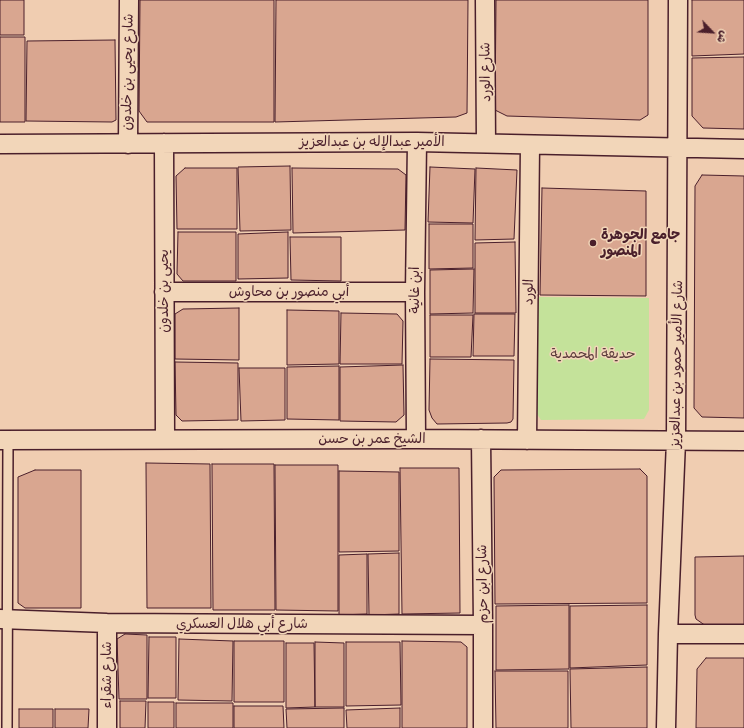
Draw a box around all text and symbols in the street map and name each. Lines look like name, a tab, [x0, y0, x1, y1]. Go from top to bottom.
north arrow	[692, 12, 732, 52]
street label: شارع يحيى بن خلدون	[119, 13, 137, 131]
text: ش	[714, 29, 732, 46]
street label: شارع الورد	[477, 42, 495, 102]
street label: الأمير عبدالإله بن عبدالعزيز	[299, 134, 445, 150]
place label: جامع الجوهرة المنصور	[601, 227, 680, 260]
marker: جامع الجوهرة المنصور	[588, 238, 598, 248]
street label: يحيى بن خلدون	[156, 249, 172, 333]
street label: ابن غانية	[407, 266, 423, 314]
street label: الورد	[520, 279, 538, 305]
street label: شارع الأمير حمود بن عبدالعزيز	[667, 280, 687, 448]
street label: أبي منصور بن محاوش	[229, 284, 349, 300]
park label: حديقة المحمدية	[550, 346, 636, 362]
street label: الشيخ عمر بن حسن	[318, 431, 426, 447]
street label: شارع ابن حزم	[474, 544, 492, 624]
street label: شارع أبي هلال العسكري	[176, 616, 308, 632]
street label: شارع شقراء	[99, 641, 115, 709]

